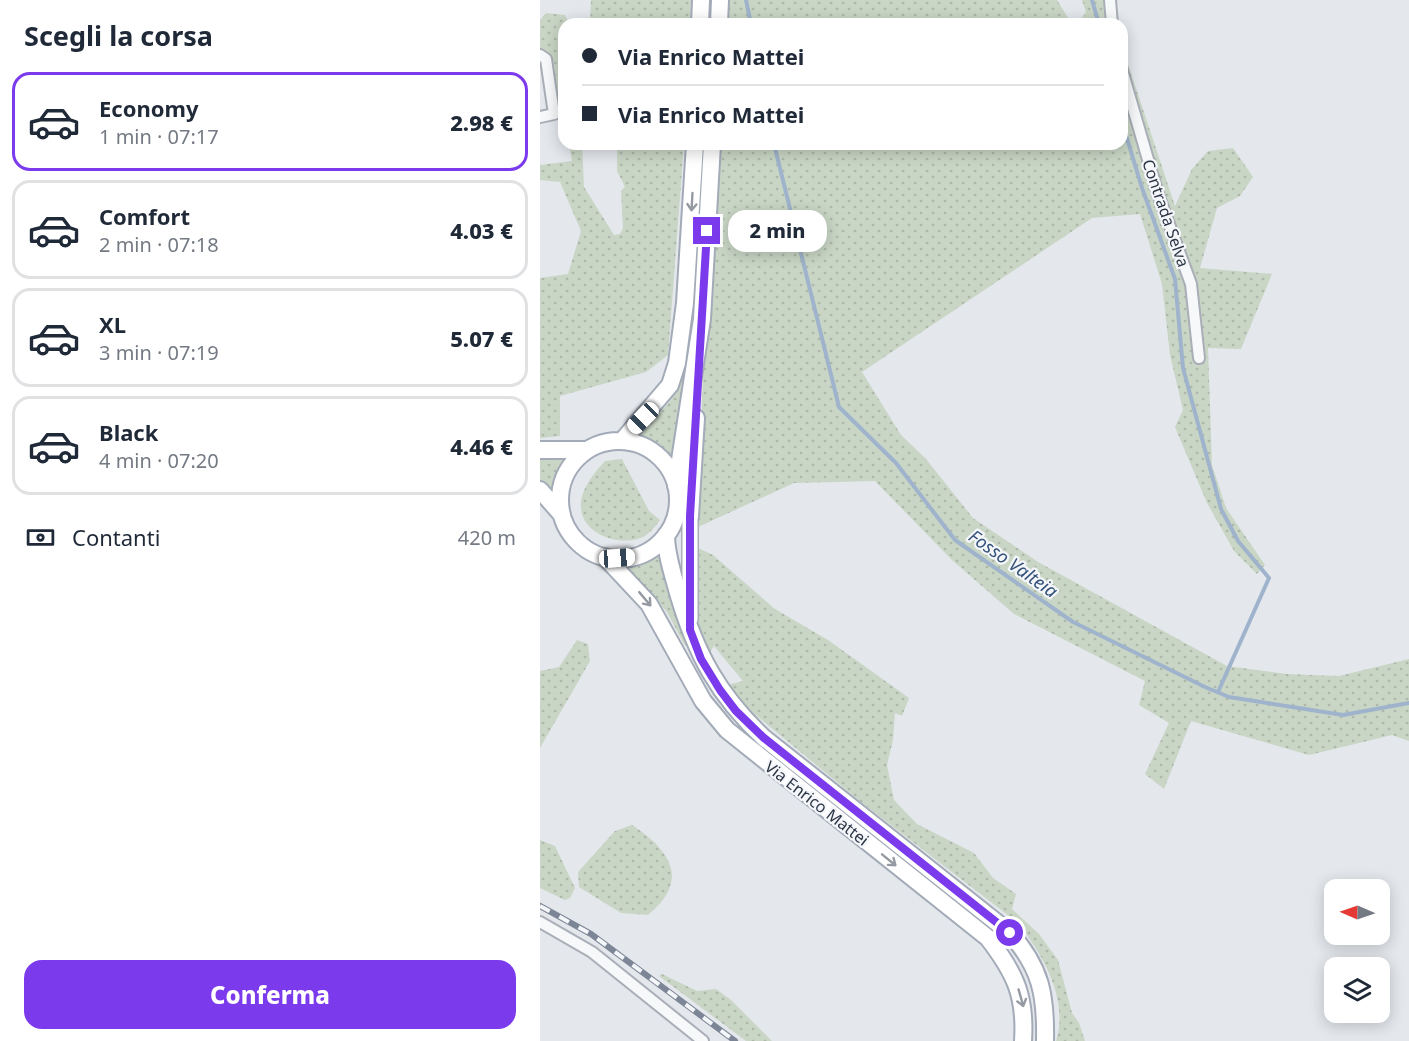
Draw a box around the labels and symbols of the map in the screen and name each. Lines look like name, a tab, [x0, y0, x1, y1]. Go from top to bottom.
street label: Contrada Selva	[1137, 156, 1195, 270]
one-way arrow	[686, 192, 697, 212]
callout: 2 min	[728, 210, 827, 252]
route end	[693, 217, 720, 244]
car	[624, 399, 662, 437]
water label: Fosso Valteia	[964, 524, 1063, 603]
car	[598, 548, 636, 568]
one-way arrow	[638, 591, 651, 607]
street label: Via Enrico Mattei	[761, 756, 873, 850]
one-way arrow	[881, 854, 897, 867]
north arrow	[1324, 879, 1390, 945]
route start	[996, 919, 1023, 946]
one-way arrow	[1016, 988, 1027, 1007]

